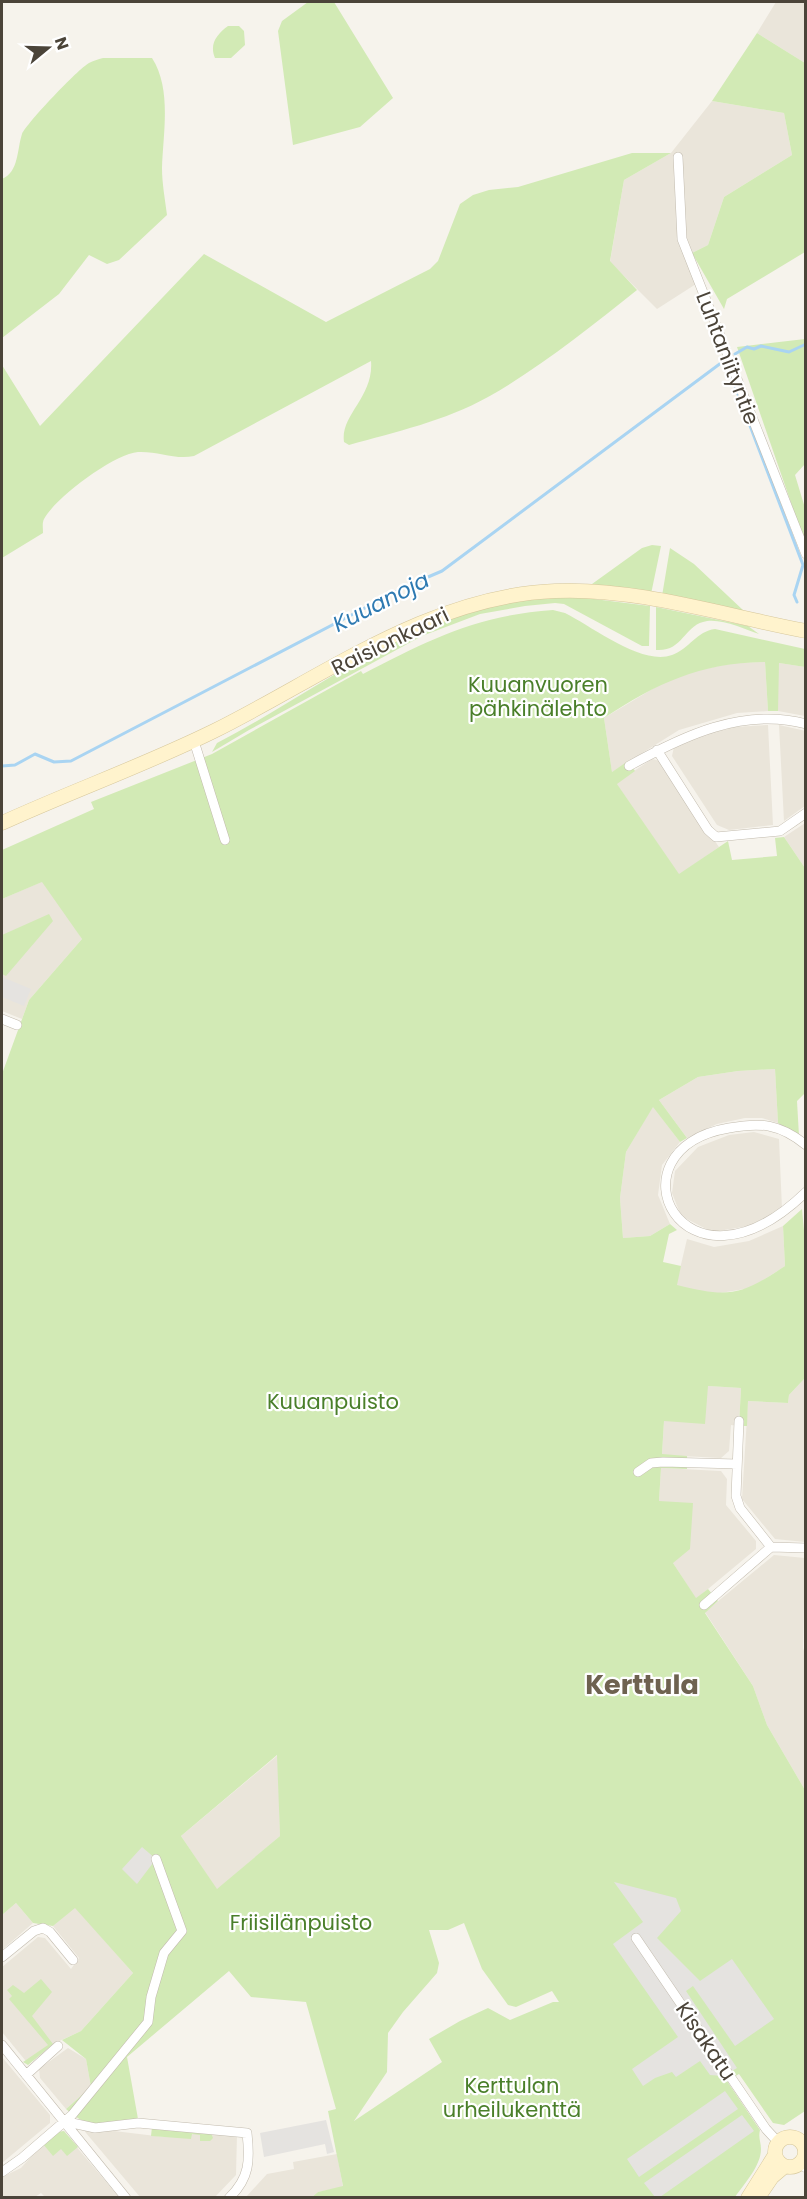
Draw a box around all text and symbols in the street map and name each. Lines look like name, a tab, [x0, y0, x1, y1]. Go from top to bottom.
north arrow	[18, 18, 78, 78]
text: N	[49, 34, 75, 53]
street label: Luhtaniityntie	[689, 287, 767, 429]
water label: Kuuanoja	[327, 564, 435, 640]
street label: Raisionkaari	[326, 600, 454, 682]
park label: Kuuanvuoren pähkinälehto	[468, 670, 608, 723]
park label: Kuuanpuisto	[267, 1387, 399, 1416]
district label: Kerttula	[585, 1666, 699, 1703]
park label: Friisilänpuisto	[230, 1908, 372, 1937]
street label: Kisakatu	[669, 1996, 743, 2086]
park label: Kerttulan urheilukenttä	[443, 2071, 581, 2124]

